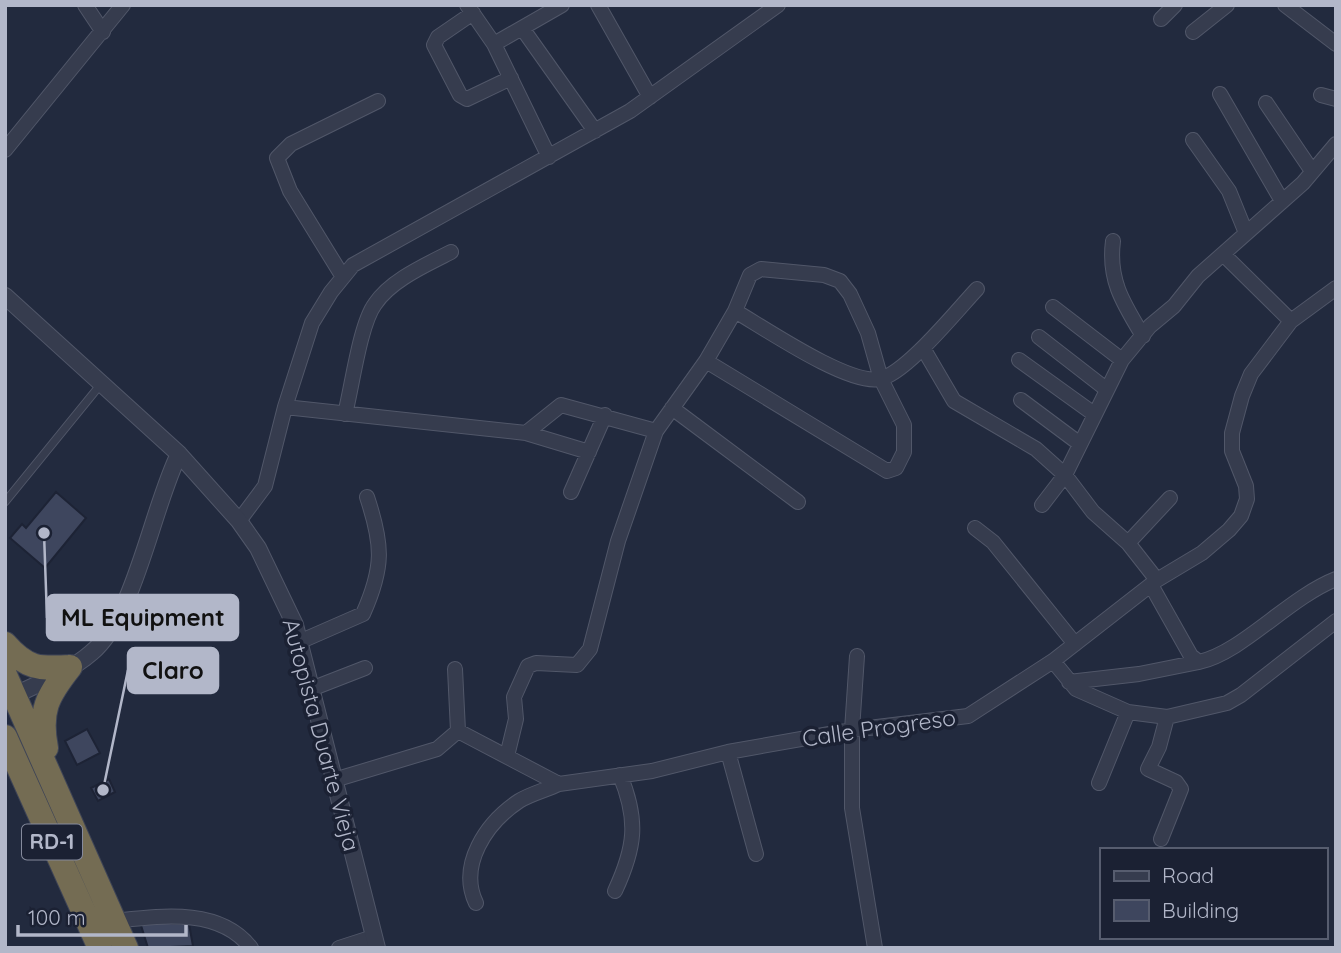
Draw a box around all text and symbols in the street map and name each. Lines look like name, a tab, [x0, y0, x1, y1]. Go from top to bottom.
callout: ML Equipment	[47, 595, 238, 640]
text: ML Equipment	[61, 602, 225, 632]
street label: Autopista Duarte Vieja	[276, 615, 367, 854]
callout: Claro	[128, 648, 218, 693]
text: Claro	[142, 655, 204, 685]
street label: Calle Progreso	[800, 702, 958, 753]
road number: RD-1	[22, 824, 82, 860]
legend	[1100, 848, 1327, 939]
text: Road	[1162, 862, 1214, 888]
scale bar	[18, 894, 186, 938]
text: Building	[1162, 897, 1239, 923]
text: 100 m	[28, 904, 86, 930]

